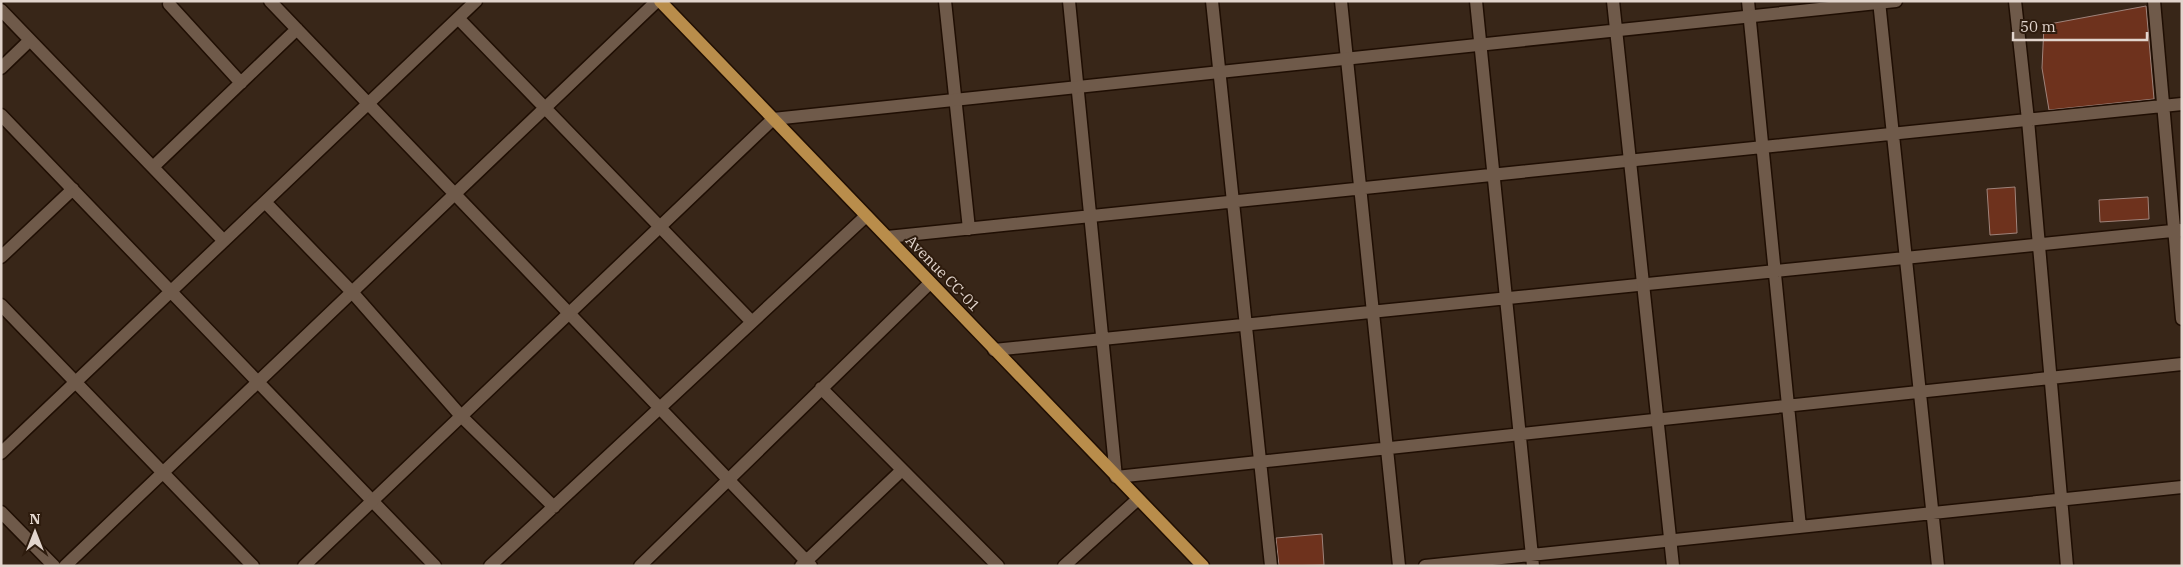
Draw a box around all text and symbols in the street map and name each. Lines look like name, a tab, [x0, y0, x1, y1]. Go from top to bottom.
scale bar	[2013, 10, 2147, 42]
text: 50 m	[2020, 17, 2056, 36]
street label: Avenue CC-01	[902, 231, 984, 315]
north arrow	[10, 507, 60, 557]
text: N	[29, 510, 41, 528]

